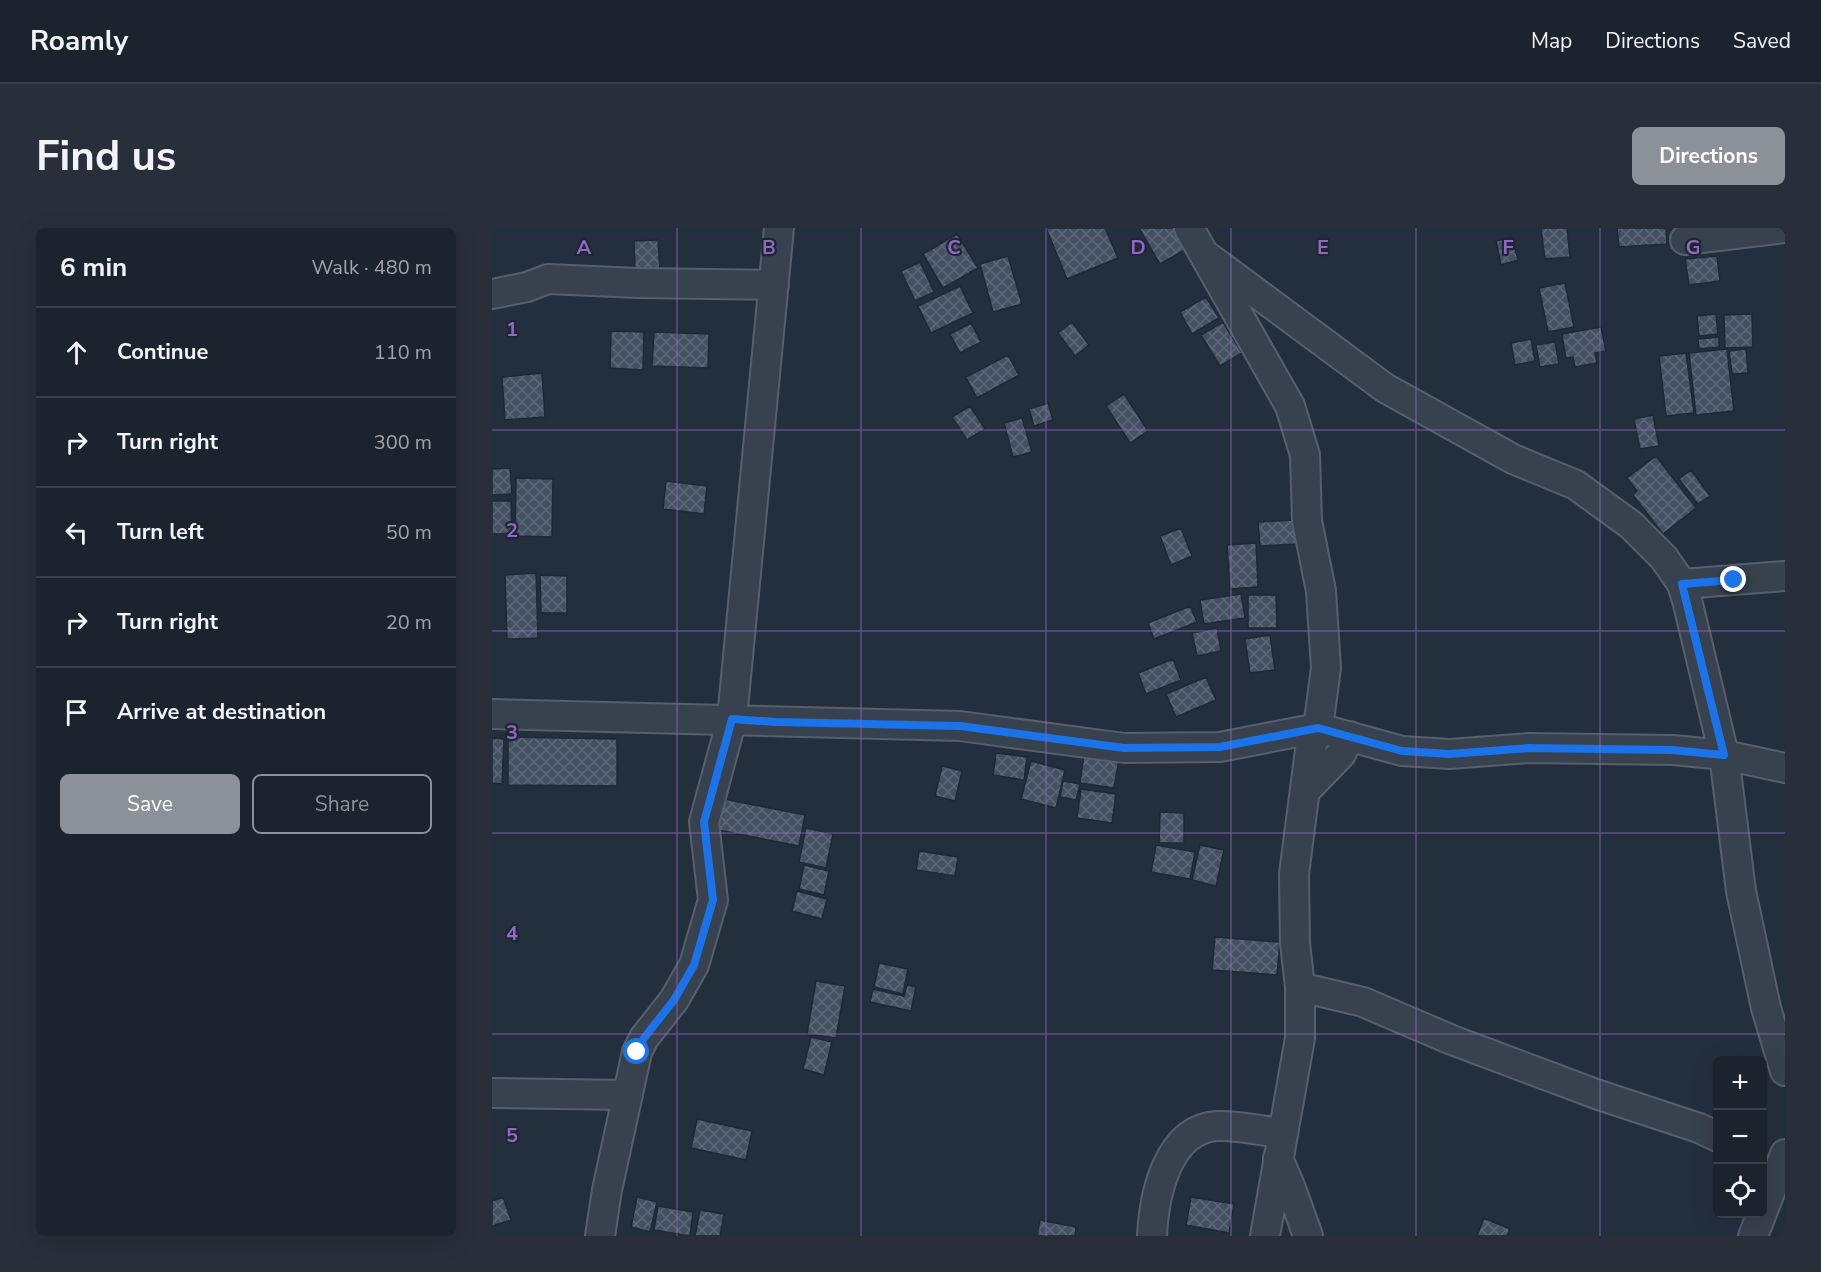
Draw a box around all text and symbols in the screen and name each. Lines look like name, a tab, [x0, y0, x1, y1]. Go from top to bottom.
text: Roamly	[30, 22, 128, 60]
text: Map	[1531, 27, 1572, 55]
text: Directions	[1605, 27, 1700, 55]
text: Saved	[1733, 27, 1791, 55]
button: Directions	[1632, 127, 1785, 185]
text: Find us	[36, 128, 176, 185]
text: A	[577, 234, 592, 261]
text: B	[762, 234, 776, 261]
text: C	[947, 234, 961, 261]
text: D	[1130, 234, 1146, 261]
text: E	[1317, 234, 1329, 261]
text: F	[1502, 234, 1514, 261]
text: G	[1686, 234, 1700, 261]
text: 6 min	[60, 250, 127, 285]
text: Walk · 480 m	[312, 254, 432, 281]
text: 1	[506, 316, 518, 343]
icon: ahead	[60, 336, 93, 369]
text: Continue	[117, 337, 208, 367]
text: 110 m	[374, 339, 432, 366]
icon: right	[60, 426, 93, 459]
text: Turn right	[117, 427, 218, 457]
text: 300 m	[374, 429, 432, 456]
icon: left	[60, 516, 93, 549]
text: Turn left	[117, 517, 204, 547]
text: 2	[506, 517, 518, 544]
text: 50 m	[386, 519, 432, 546]
route end	[1720, 566, 1746, 592]
icon: right	[60, 606, 93, 639]
text: Turn right	[117, 607, 218, 637]
text: 20 m	[386, 609, 432, 636]
icon: arrive	[60, 696, 93, 729]
text: Arrive at destination	[117, 697, 326, 727]
text: 3	[506, 719, 518, 746]
button: Save	[60, 774, 240, 834]
button: Share	[252, 774, 432, 834]
text: 4	[506, 920, 518, 947]
route start	[623, 1038, 649, 1064]
map controls	[1713, 1056, 1767, 1218]
button: +	[1713, 1056, 1767, 1110]
button: −	[1713, 1110, 1767, 1164]
text: 5	[506, 1122, 518, 1149]
button: locate	[1713, 1164, 1767, 1218]

